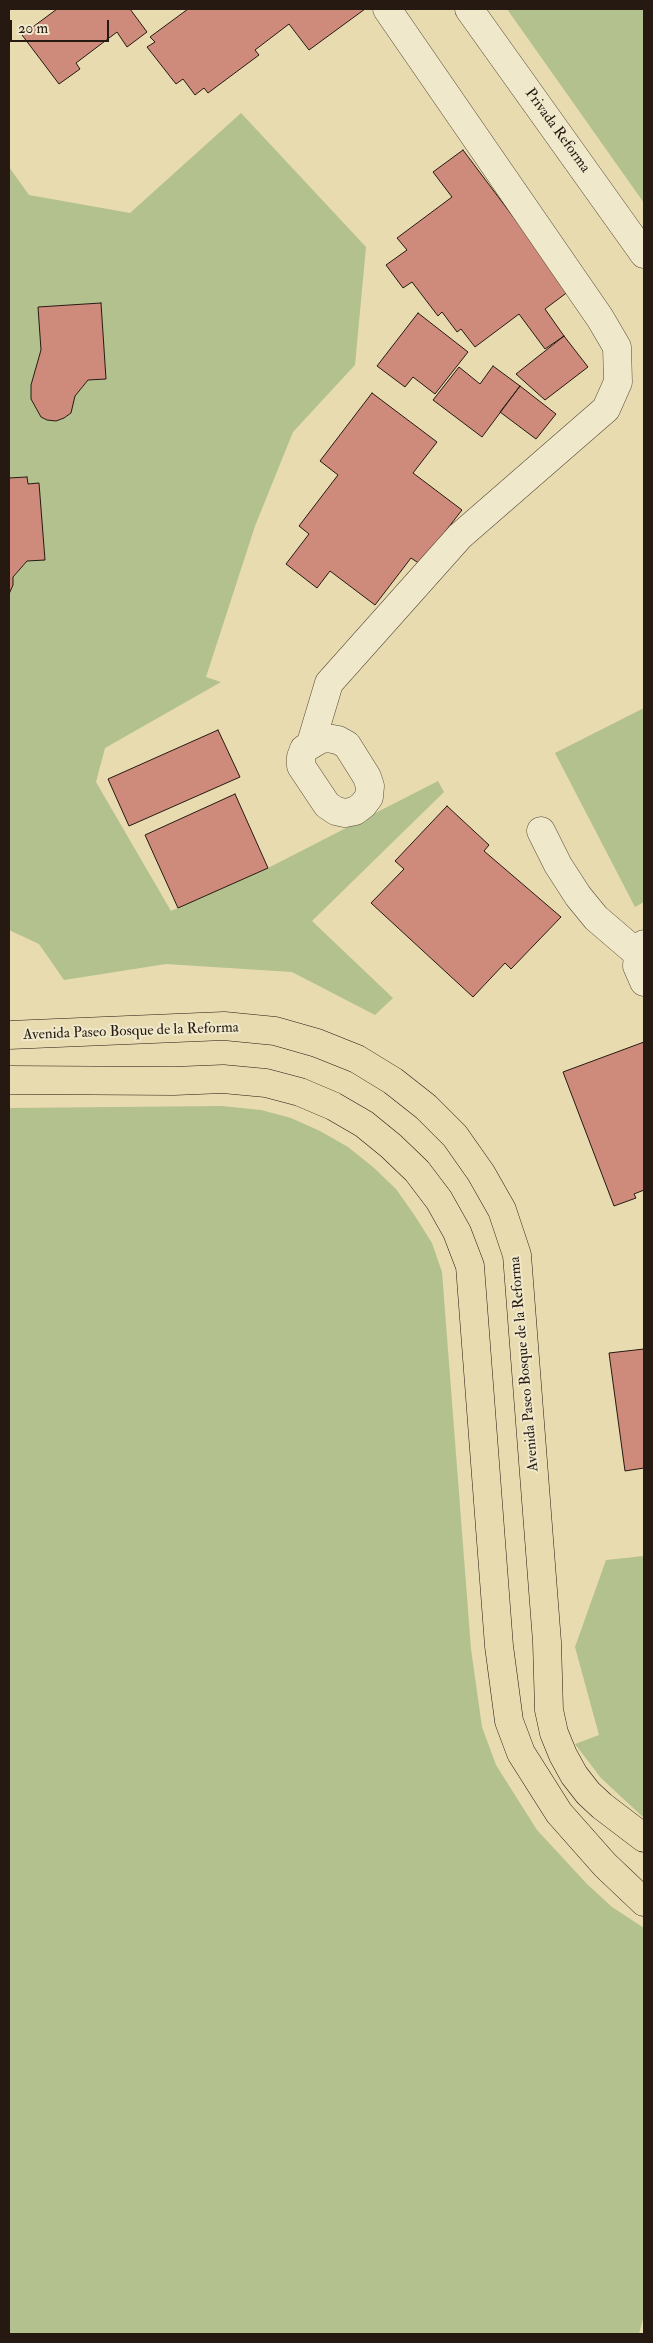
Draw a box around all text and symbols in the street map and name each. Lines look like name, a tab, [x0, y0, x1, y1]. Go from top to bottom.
scale bar	[12, 10, 111, 42]
text: 20 m	[18, 19, 48, 38]
street label: Privada Reforma	[520, 85, 594, 177]
street label: Avenida Paseo Bosque de la Reforma	[23, 1019, 239, 1045]
street label: Avenida Paseo Bosque de la Reforma	[507, 1256, 543, 1472]

